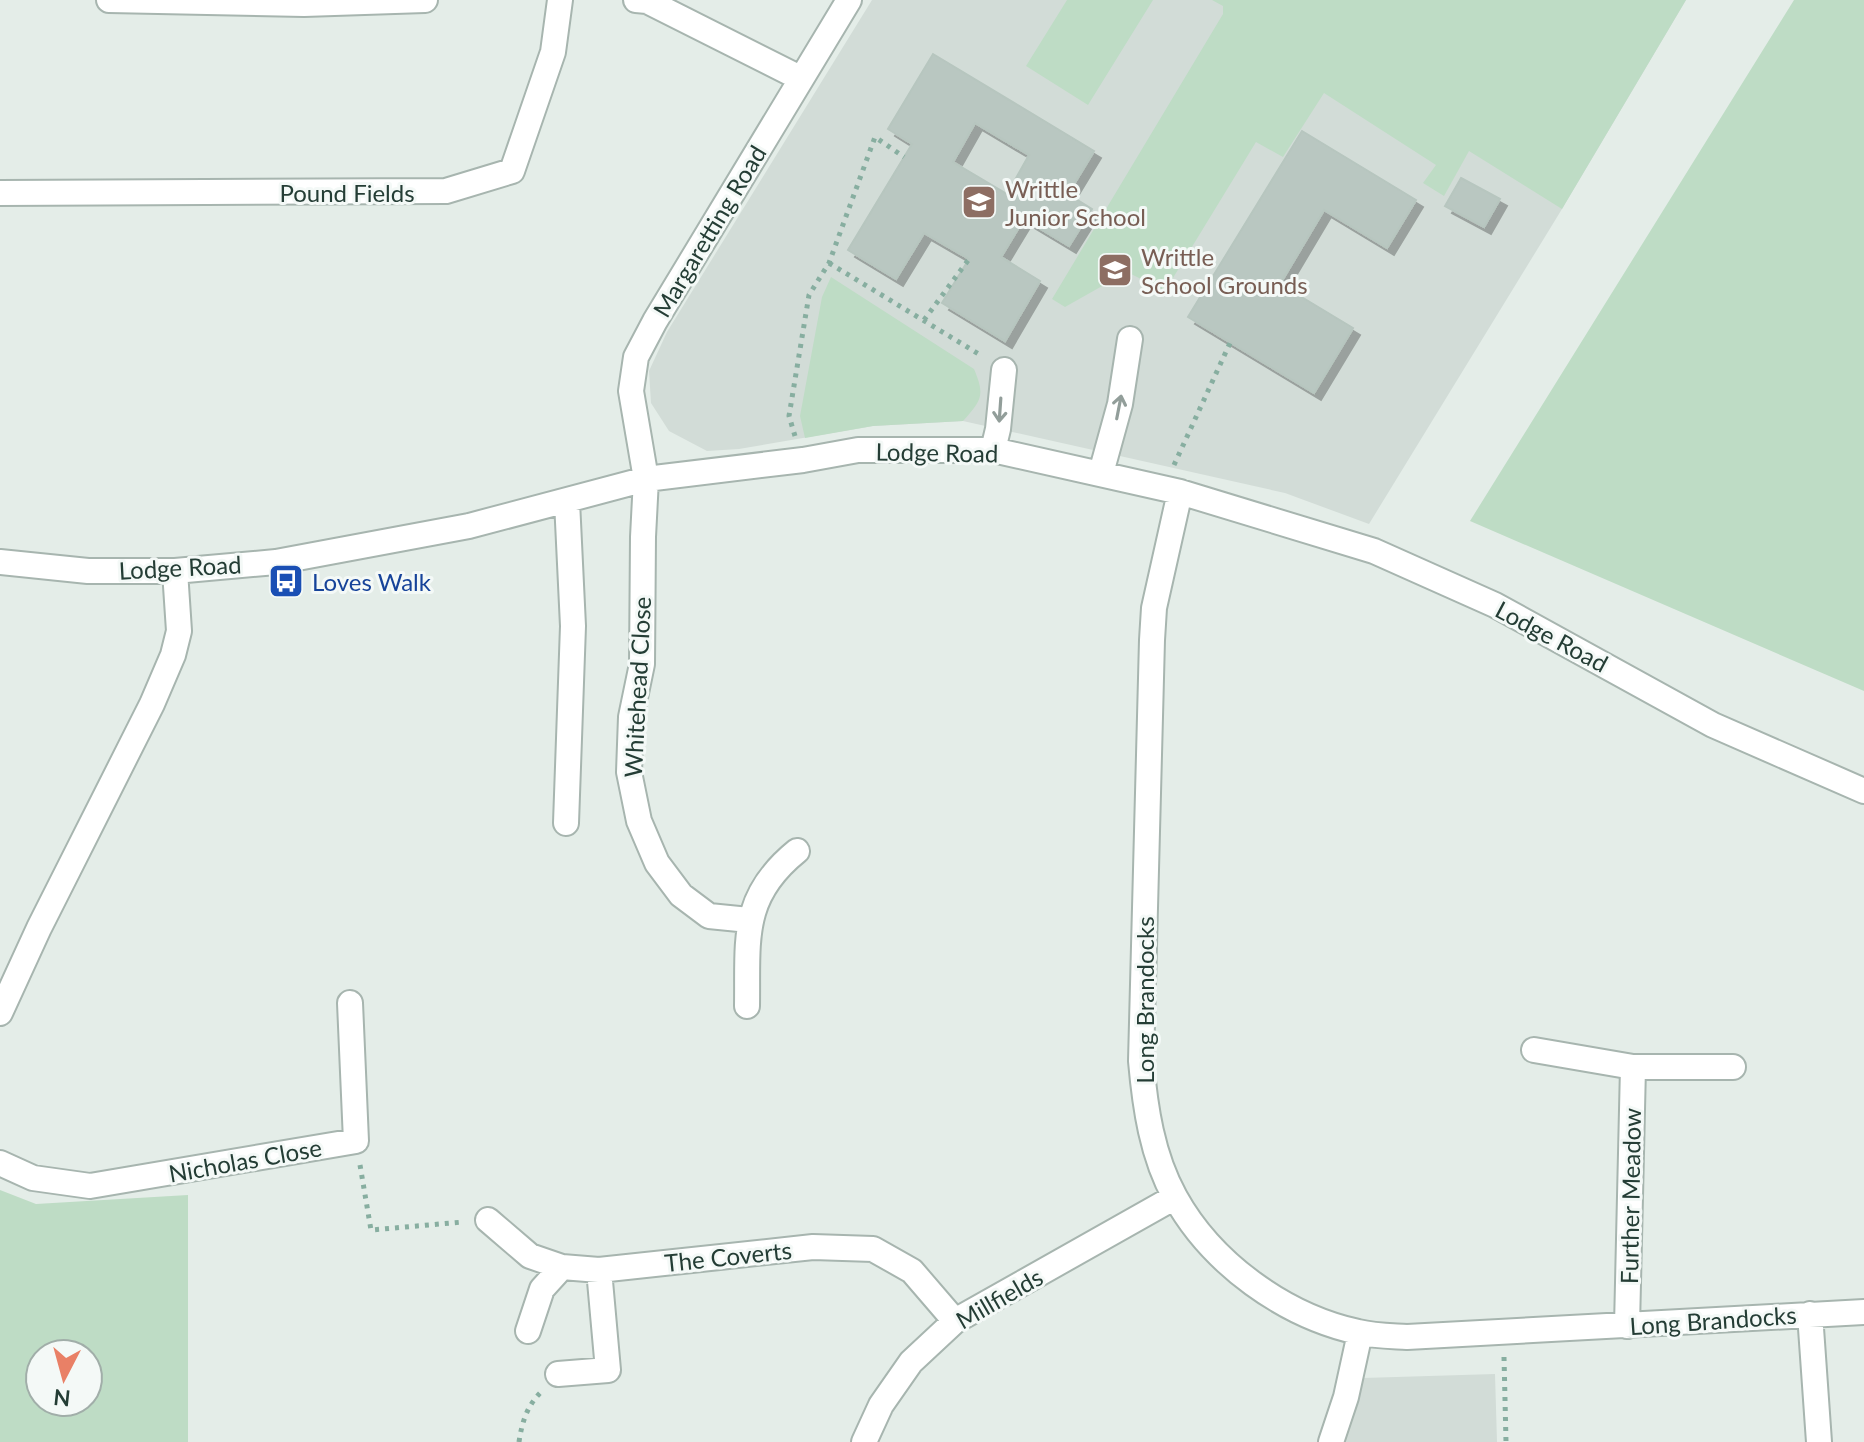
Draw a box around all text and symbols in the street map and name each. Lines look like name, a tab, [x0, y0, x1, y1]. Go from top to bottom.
street label: Margaretting Road	[646, 140, 772, 322]
place label: Writtle Junior School	[1005, 174, 1146, 231]
street label: Pound Fields	[279, 178, 415, 207]
school or university icon: Writtle Junior School	[960, 183, 998, 221]
place label: Writtle School Grounds	[1141, 242, 1308, 299]
school or university icon: Writtle School Grounds	[1096, 251, 1134, 289]
one-way arrow	[1112, 395, 1127, 420]
one-way arrow	[992, 396, 1007, 423]
street label: Lodge Road	[875, 436, 999, 468]
street label: Lodge Road	[118, 549, 242, 585]
bus stop icon: Loves Walk	[267, 562, 305, 600]
place label: Loves Walk	[312, 567, 432, 596]
street label: Lodge Road	[1491, 594, 1613, 678]
street label: Whitehead Close	[618, 596, 656, 778]
street label: Long Brandocks	[1130, 916, 1159, 1084]
street label: Further Meadow	[1614, 1108, 1646, 1284]
street label: Nicholas Close	[166, 1132, 324, 1188]
street label: The Coverts	[663, 1235, 793, 1277]
street label: Millfields	[951, 1262, 1047, 1334]
street label: Long Brandocks	[1629, 1300, 1797, 1340]
north arrow	[24, 1338, 104, 1418]
text: N	[52, 1384, 72, 1413]

